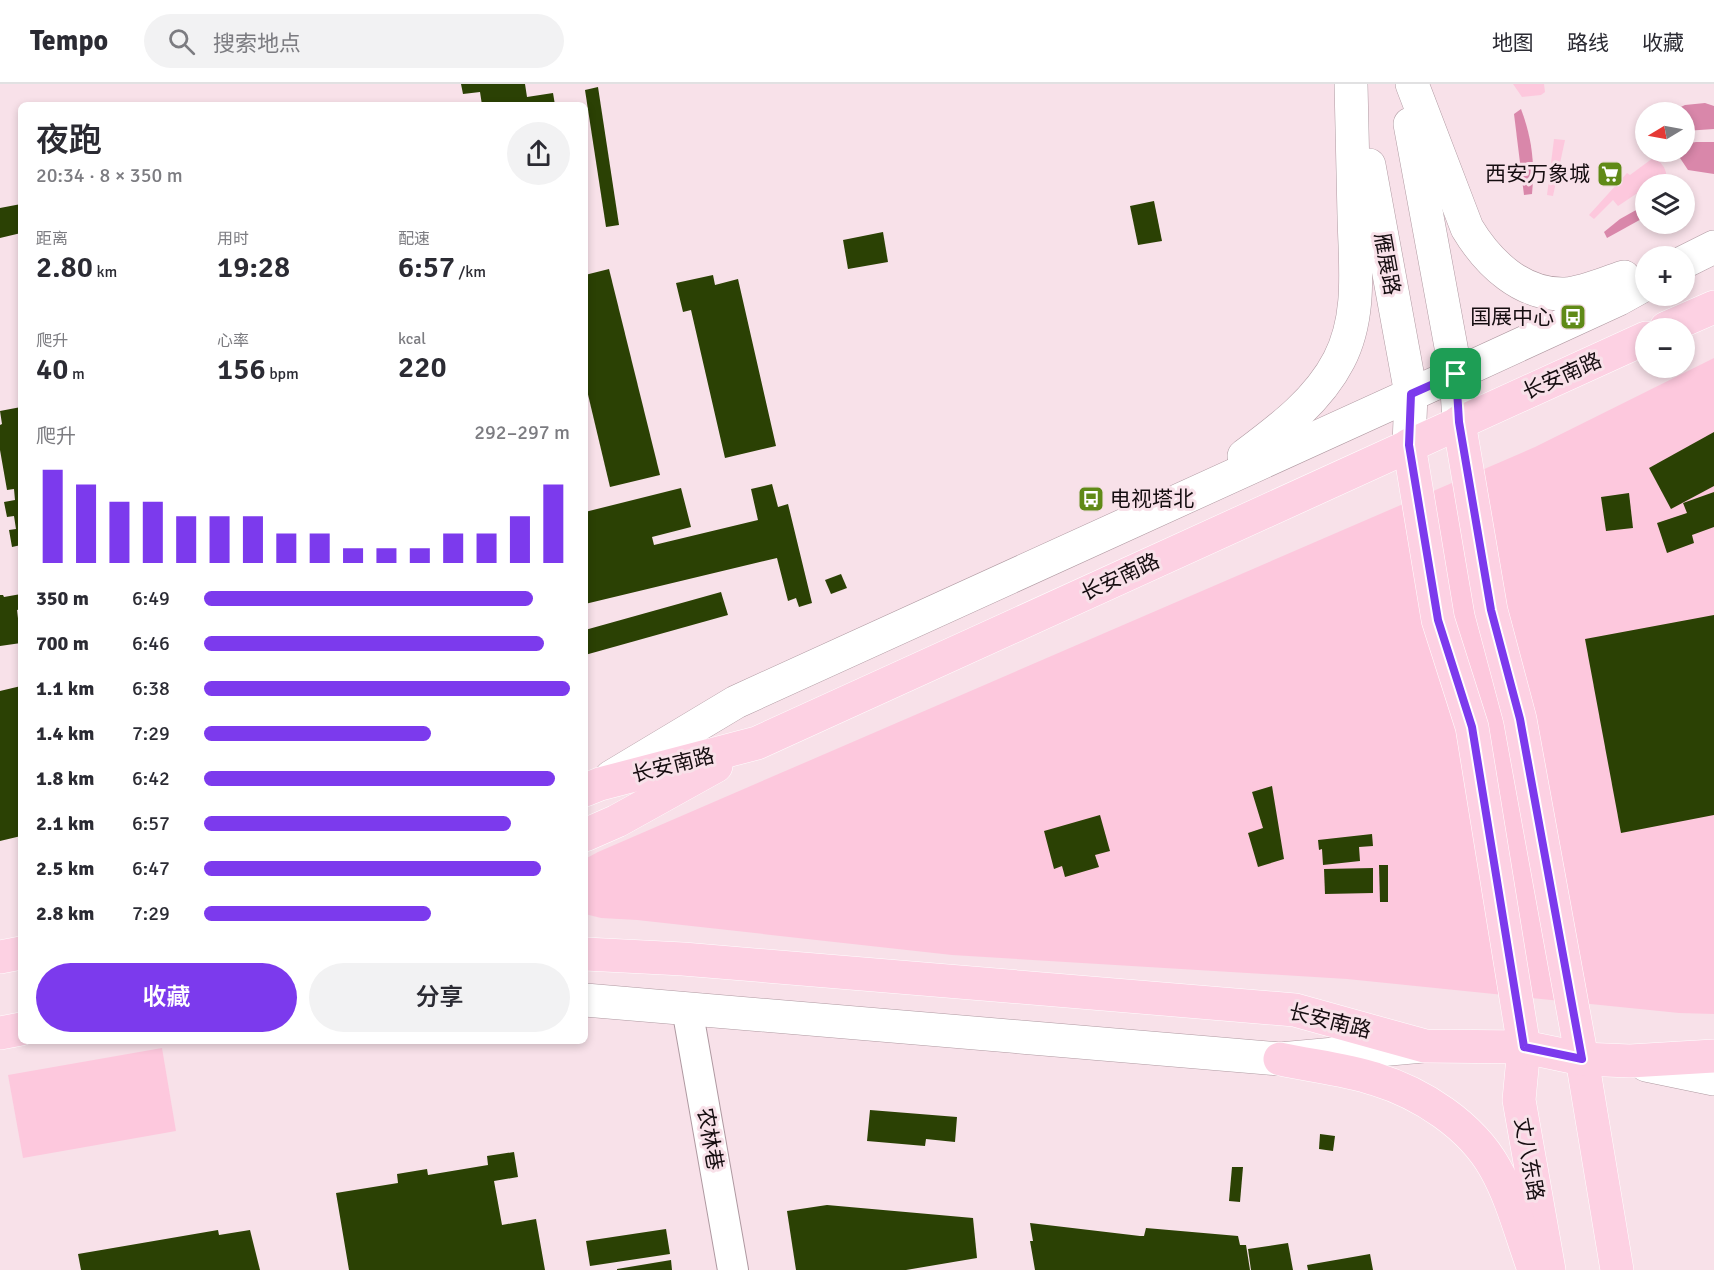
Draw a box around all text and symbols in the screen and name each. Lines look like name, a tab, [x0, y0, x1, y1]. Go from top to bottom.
search box	[144, 14, 564, 68]
text: Tempo	[30, 24, 108, 58]
icon: search	[165, 25, 198, 58]
text: 搜索地点	[213, 30, 301, 57]
text: 地图	[1492, 30, 1534, 56]
text: 路线	[1567, 30, 1609, 56]
text: 收藏	[1642, 30, 1684, 56]
north arrow	[1635, 102, 1695, 162]
map controls	[1635, 102, 1695, 378]
text: 夜跑	[36, 120, 102, 161]
button: share	[507, 122, 570, 185]
supermarket icon: 西安万象城	[1595, 159, 1625, 189]
place label: 西安万象城	[1485, 161, 1590, 187]
text: 20:34 · 8 × 350 m	[36, 163, 183, 188]
button: layers	[1635, 174, 1695, 234]
text: 距离	[36, 229, 68, 249]
text: 用时	[217, 229, 249, 249]
text: 配速	[398, 229, 430, 249]
street label: 雁展路	[1369, 231, 1405, 297]
button: +	[1635, 246, 1695, 306]
text: 2.80	[36, 249, 93, 286]
text: 19:28	[217, 249, 290, 286]
text: 6:57	[398, 249, 455, 286]
text: km	[93, 262, 117, 282]
text: /km	[455, 262, 486, 282]
bus stop icon: 国展中心	[1558, 302, 1588, 332]
place label: 国展中心	[1470, 304, 1554, 330]
button: −	[1635, 318, 1695, 378]
text: kcal	[398, 329, 426, 349]
text: 爬升	[36, 331, 68, 351]
text: 心率	[217, 331, 249, 351]
street label: 长安南路	[1518, 347, 1606, 405]
pin	[1430, 348, 1481, 399]
text: 220	[398, 349, 447, 386]
text: 40	[36, 351, 68, 388]
text: 156	[217, 351, 266, 388]
icon: arrive	[1439, 357, 1472, 390]
text: m	[68, 364, 85, 384]
text: bpm	[266, 364, 299, 384]
text: 292–297 m	[474, 420, 570, 445]
text: 爬升	[36, 424, 76, 449]
bus stop icon: 电视塔北	[1076, 484, 1106, 514]
place label: 电视塔北	[1110, 486, 1194, 512]
street label: 长安南路	[1076, 547, 1164, 607]
text: 350 m	[36, 586, 89, 611]
text: 6:49	[132, 586, 170, 611]
text: 700 m	[36, 631, 89, 656]
text: 6:46	[132, 631, 170, 656]
text: 1.1 km	[36, 676, 94, 701]
text: 6:38	[132, 676, 170, 701]
text: 1.4 km	[36, 721, 94, 746]
text: 7:29	[132, 721, 170, 746]
street label: 长安南路	[629, 742, 717, 788]
text: 1.8 km	[36, 766, 94, 791]
text: 6:42	[132, 766, 170, 791]
text: 2.1 km	[36, 811, 94, 836]
text: 6:57	[132, 811, 170, 836]
text: 2.5 km	[36, 856, 94, 881]
text: 6:47	[132, 856, 170, 881]
text: 2.8 km	[36, 901, 94, 926]
text: 7:29	[132, 901, 170, 926]
button: 收藏	[36, 963, 297, 1032]
button: 分享	[309, 963, 570, 1032]
street label: 长安南路	[1286, 998, 1374, 1044]
street label: 农林巷	[692, 1106, 728, 1172]
street label: 丈八东路	[1509, 1115, 1549, 1203]

